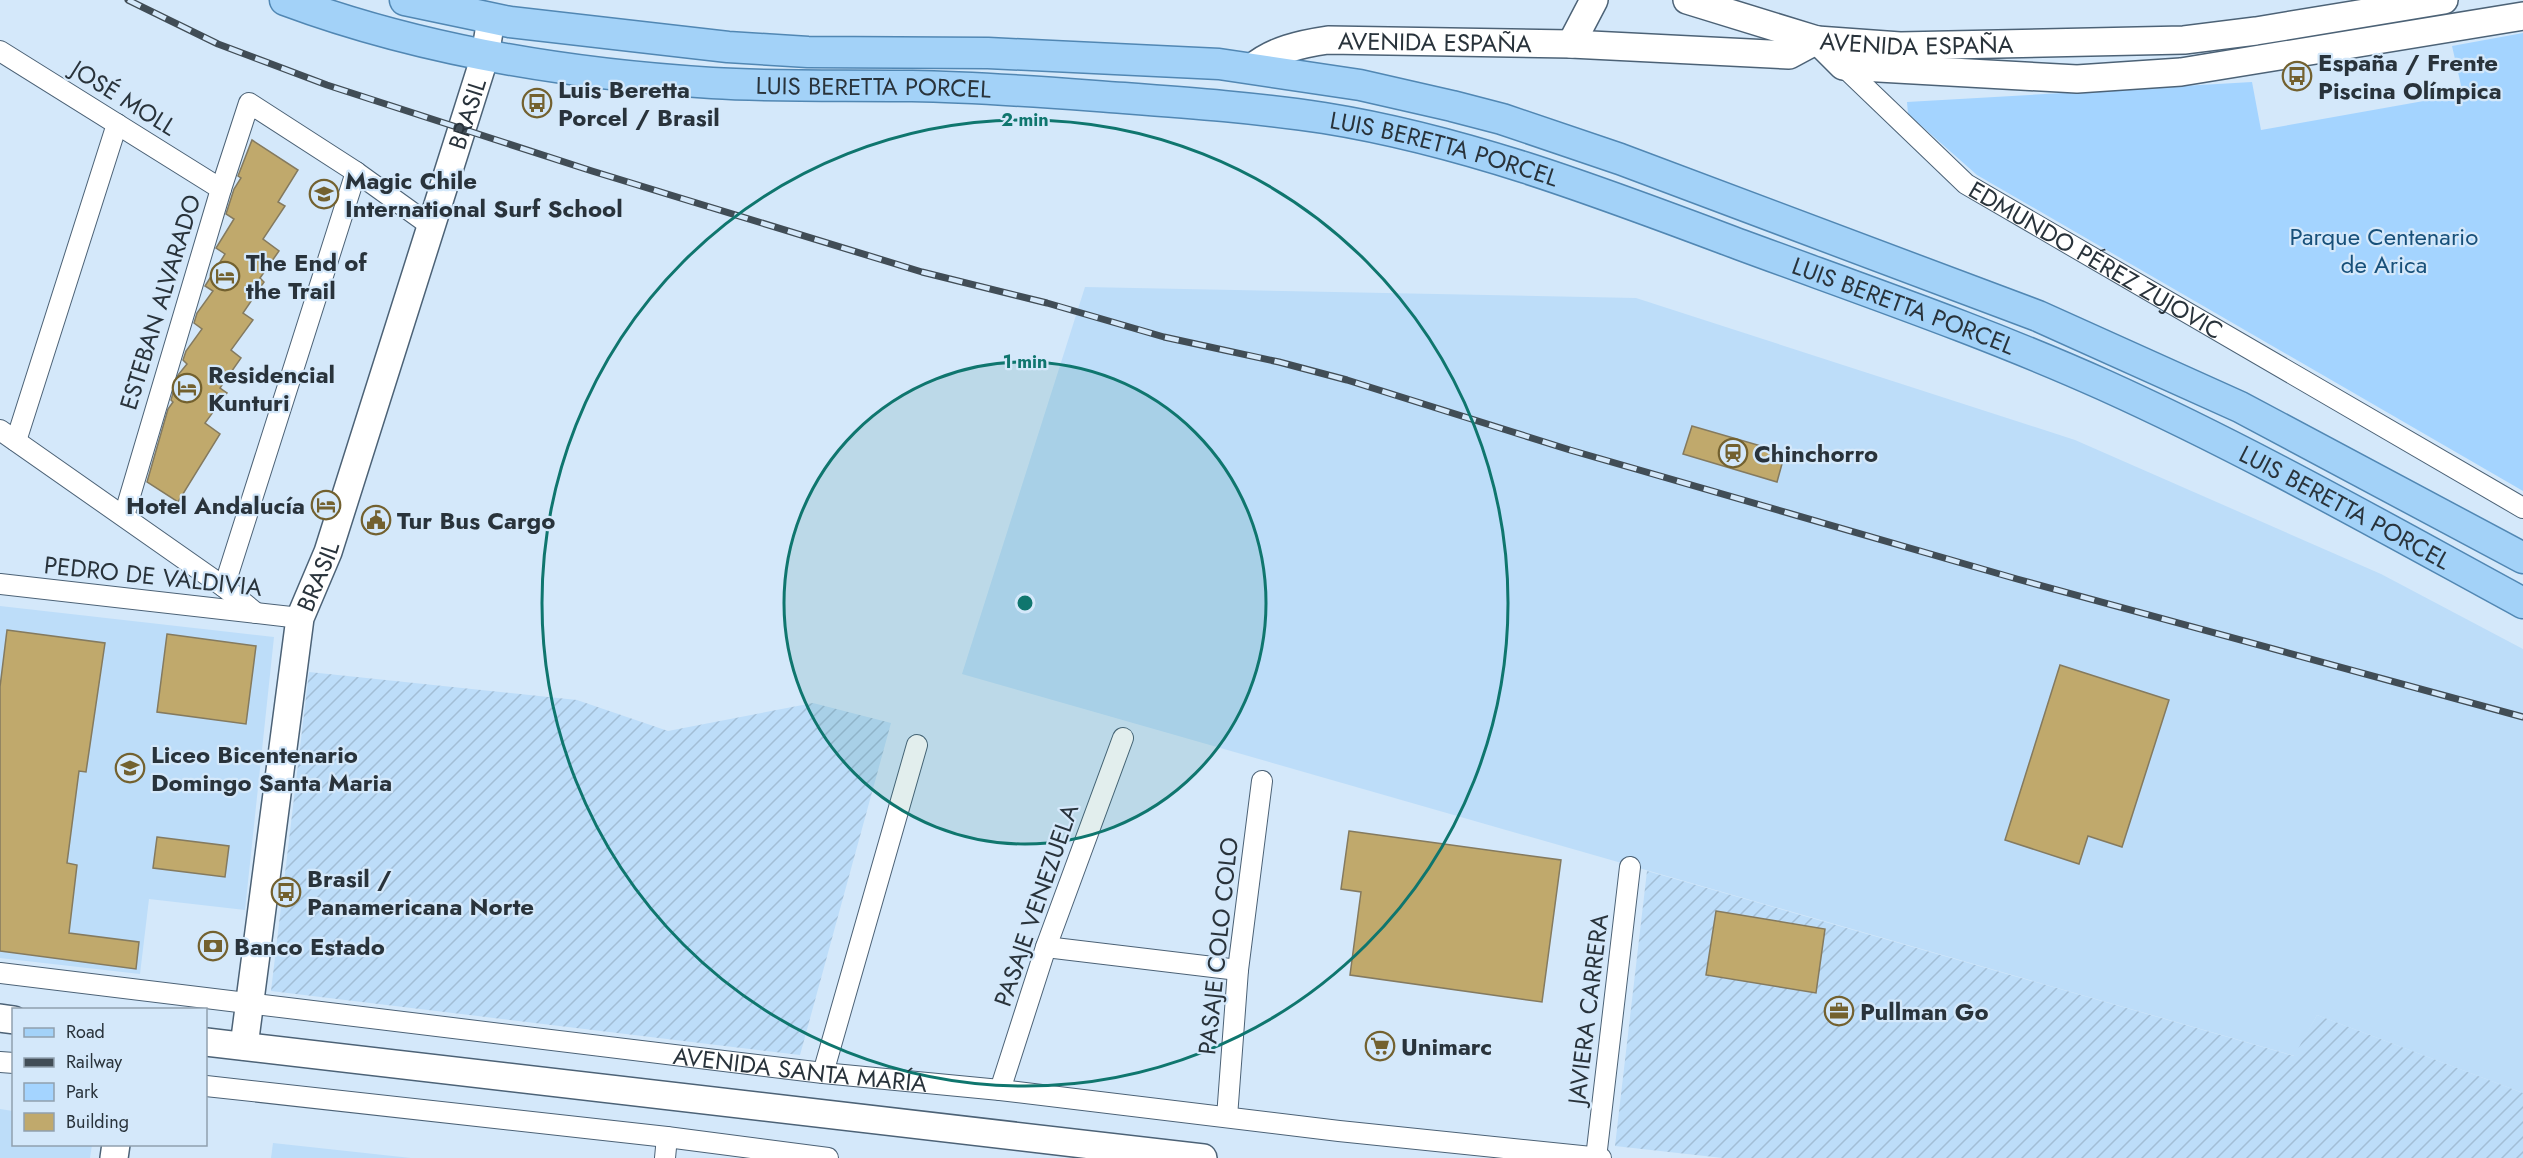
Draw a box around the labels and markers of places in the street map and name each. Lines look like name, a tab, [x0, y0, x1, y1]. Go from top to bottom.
place label: España / Frente Piscina Olímpica	[2318, 45, 2502, 108]
bus stop icon: España / Frente Piscina Olímpica	[2281, 60, 2313, 92]
place label: Luis Beretta Porcel / Brasil	[558, 72, 720, 135]
bus stop icon: Luis Beretta Porcel / Brasil	[521, 87, 553, 119]
place label: Magic Chile International Surf School	[345, 163, 623, 226]
school or university icon: Magic Chile International Surf School	[308, 178, 340, 210]
place label: The End of the Trail	[246, 245, 369, 308]
hotel icon: The End of the Trail	[209, 260, 241, 292]
place label: Residencial Kunturi	[208, 357, 335, 420]
hotel icon: Residencial Kunturi	[171, 372, 203, 404]
place label: Chinchorro	[1754, 436, 1878, 471]
station icon: Chinchorro	[1717, 437, 1749, 469]
place label: Hotel Andalucía	[126, 488, 305, 523]
hotel icon: Hotel Andalucía	[310, 489, 342, 521]
place label: Tur Bus Cargo	[397, 503, 555, 538]
public building icon: Tur Bus Cargo	[360, 504, 392, 536]
centre of rings	[1015, 593, 1035, 613]
place label: Liceo Bicentenario Domingo Santa Maria	[151, 737, 392, 800]
school or university icon: Liceo Bicentenario Domingo Santa Maria	[114, 752, 146, 784]
place label: Brasil / Panamericana Norte	[307, 861, 534, 924]
bus stop icon: Brasil / Panamericana Norte	[270, 876, 302, 908]
place label: Banco Estado	[234, 929, 385, 964]
bank icon: Banco Estado	[197, 930, 229, 962]
place label: Pullman Go	[1860, 994, 1989, 1029]
office icon: Pullman Go	[1823, 995, 1855, 1027]
place label: Unimarc	[1401, 1029, 1492, 1064]
supermarket icon: Unimarc	[1364, 1030, 1396, 1062]

